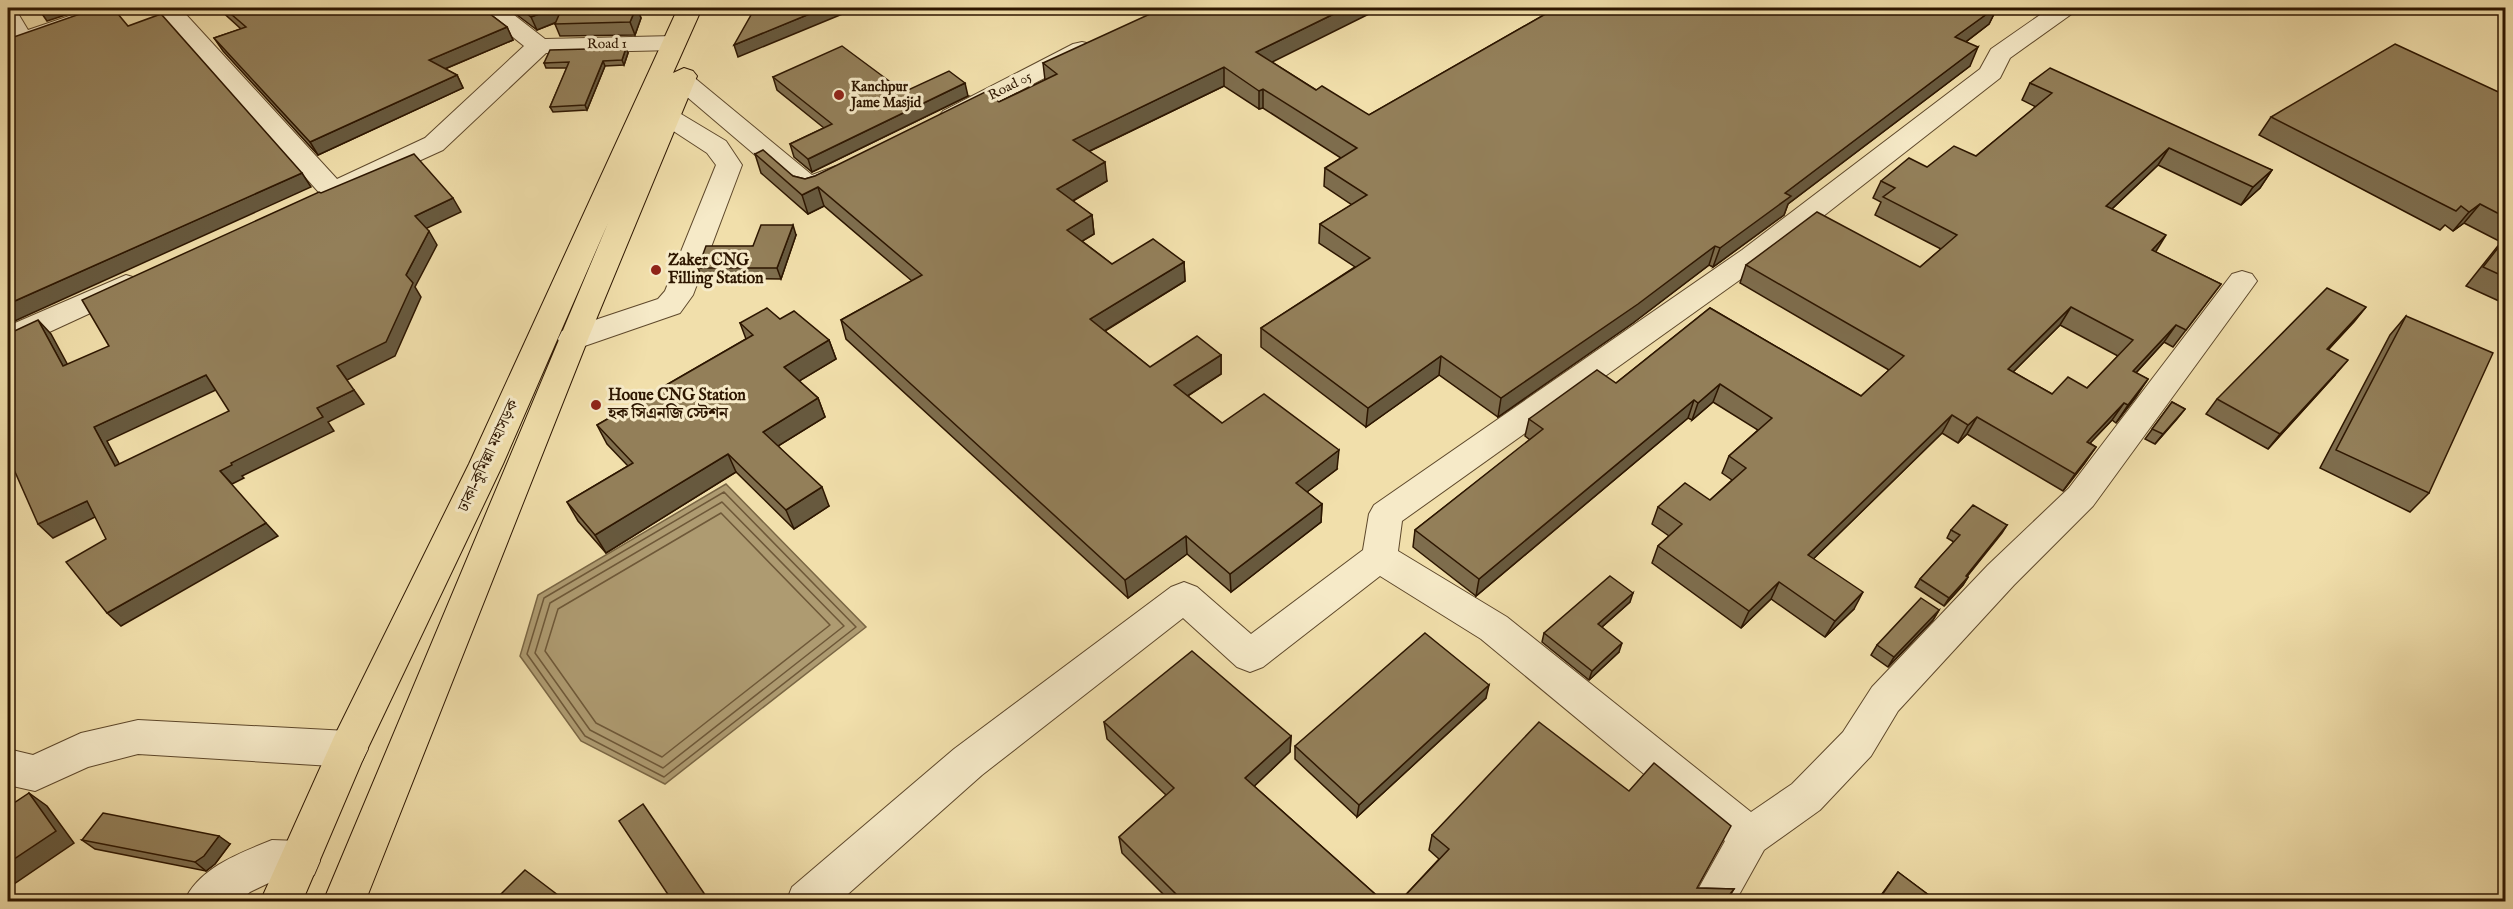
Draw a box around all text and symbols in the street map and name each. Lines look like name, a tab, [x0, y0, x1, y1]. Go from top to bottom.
street label: Road 1	[587, 35, 627, 53]
street label: Road 05	[985, 67, 1035, 105]
place label: Kanchpur Jame Masjid	[849, 78, 922, 112]
marker: Kanchpur Jame Masjid	[832, 88, 846, 102]
place label: Zaker CNG Filling Station	[668, 251, 764, 289]
marker: Zaker CNG Filling Station	[649, 263, 663, 277]
place label: Hoque CNG Station হক সিএনজি স্টেশন	[607, 386, 746, 424]
street label: ঢাকা–কুমিল্লা মহাসড়ক	[453, 396, 524, 516]
marker: Hoque CNG Station হক সিএনজি স্টেশন	[589, 398, 603, 412]

